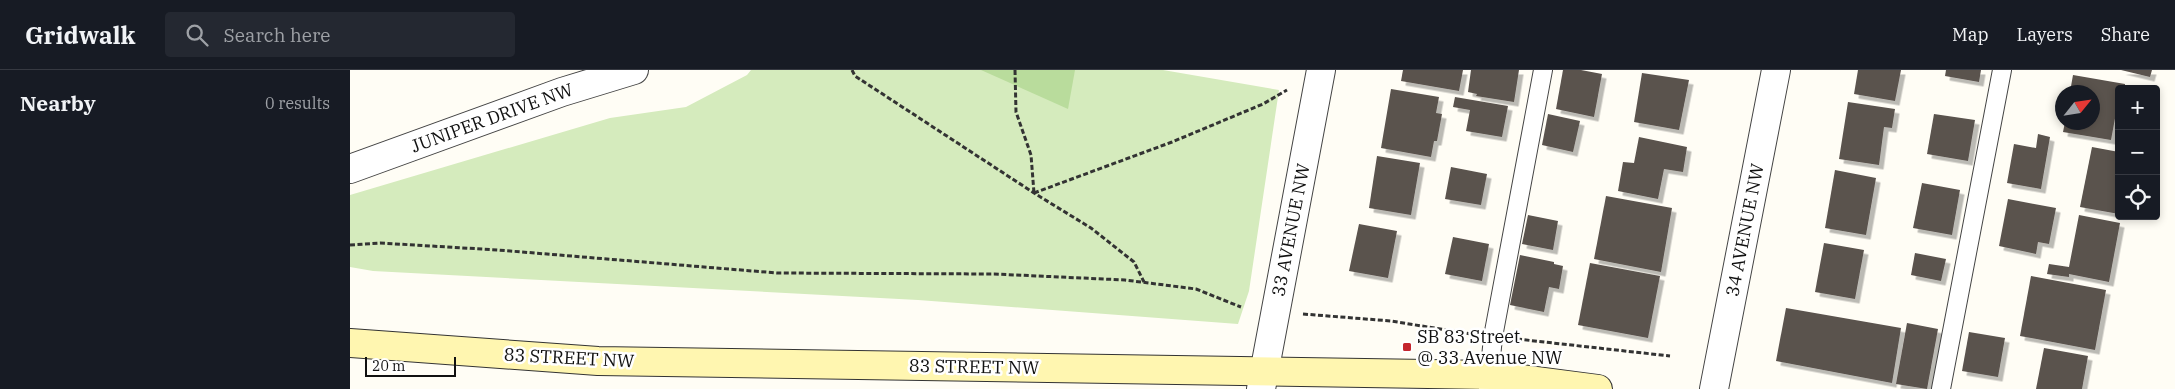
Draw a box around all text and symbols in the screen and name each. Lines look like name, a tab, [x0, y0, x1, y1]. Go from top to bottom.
search box	[165, 12, 515, 57]
text: Gridwalk	[25, 19, 135, 51]
icon: search	[183, 21, 211, 49]
text: Search here	[223, 23, 331, 47]
text: Map	[1952, 23, 1989, 46]
text: Layers	[2017, 23, 2073, 46]
text: Share	[2101, 23, 2150, 46]
street label: JUNIPER DRIVE NW	[408, 77, 577, 158]
north arrow	[2055, 85, 2100, 130]
map controls	[2115, 85, 2160, 220]
button: +	[2115, 85, 2160, 130]
text: Nearby	[20, 89, 96, 117]
text: 0 results	[265, 93, 330, 113]
button: −	[2115, 130, 2160, 175]
street label: 33 AVENUE NW	[1266, 161, 1315, 298]
street label: 34 AVENUE NW	[1720, 161, 1769, 298]
button: locate	[2115, 175, 2160, 220]
place label: SB 83 Street @ 33 Avenue NW	[1417, 325, 1563, 369]
marker: SB 83 Street @ 33 Avenue NW	[1401, 341, 1413, 353]
street label: 83 STREET NW	[503, 343, 635, 372]
scale bar	[365, 354, 456, 377]
street label: 83 STREET NW	[909, 354, 1040, 379]
text: 20 m	[372, 357, 405, 375]

